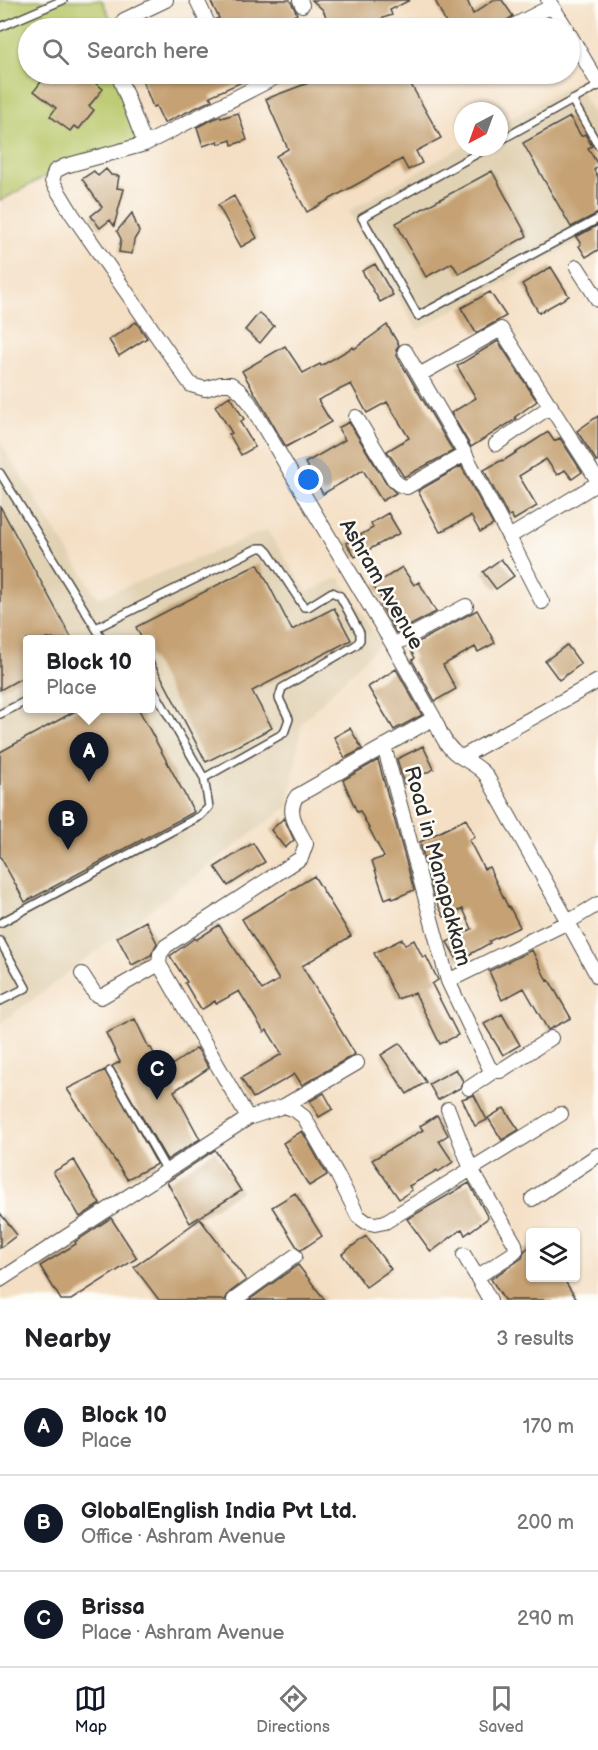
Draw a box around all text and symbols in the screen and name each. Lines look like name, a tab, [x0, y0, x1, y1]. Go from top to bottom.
search box	[18, 18, 580, 84]
icon: search	[39, 35, 72, 68]
text: Search here	[87, 38, 209, 65]
north arrow	[454, 102, 508, 156]
your location	[294, 465, 323, 494]
street label: Ashram Avenue	[334, 515, 429, 654]
popup	[23, 635, 155, 713]
text: Block 10	[46, 649, 132, 676]
text: Place	[46, 676, 97, 700]
pin: A	[70, 732, 109, 782]
street label: Road in Manapakkam	[399, 763, 476, 969]
pin: B	[48, 800, 88, 850]
pin: C	[138, 1050, 176, 1100]
map controls	[526, 1228, 580, 1282]
button: layers	[526, 1228, 580, 1282]
text: Nearby	[24, 1324, 111, 1355]
text: 3 results	[496, 1327, 574, 1351]
text: Block 10	[81, 1402, 167, 1429]
text: A	[37, 1415, 50, 1439]
text: 170 m	[523, 1415, 574, 1439]
text: Place	[81, 1429, 132, 1453]
text: GlobalEnglish India Pvt Ltd.	[81, 1498, 357, 1525]
text: B	[36, 1511, 51, 1535]
text: 200 m	[517, 1511, 574, 1535]
text: Office · Ashram Avenue	[81, 1525, 286, 1549]
text: Brissa	[81, 1594, 145, 1621]
text: C	[36, 1607, 51, 1631]
text: 290 m	[517, 1607, 574, 1631]
text: Place · Ashram Avenue	[81, 1621, 284, 1645]
tab: Map	[74, 1682, 107, 1737]
tab: Directions	[256, 1682, 330, 1737]
tab: Saved	[479, 1682, 524, 1737]

